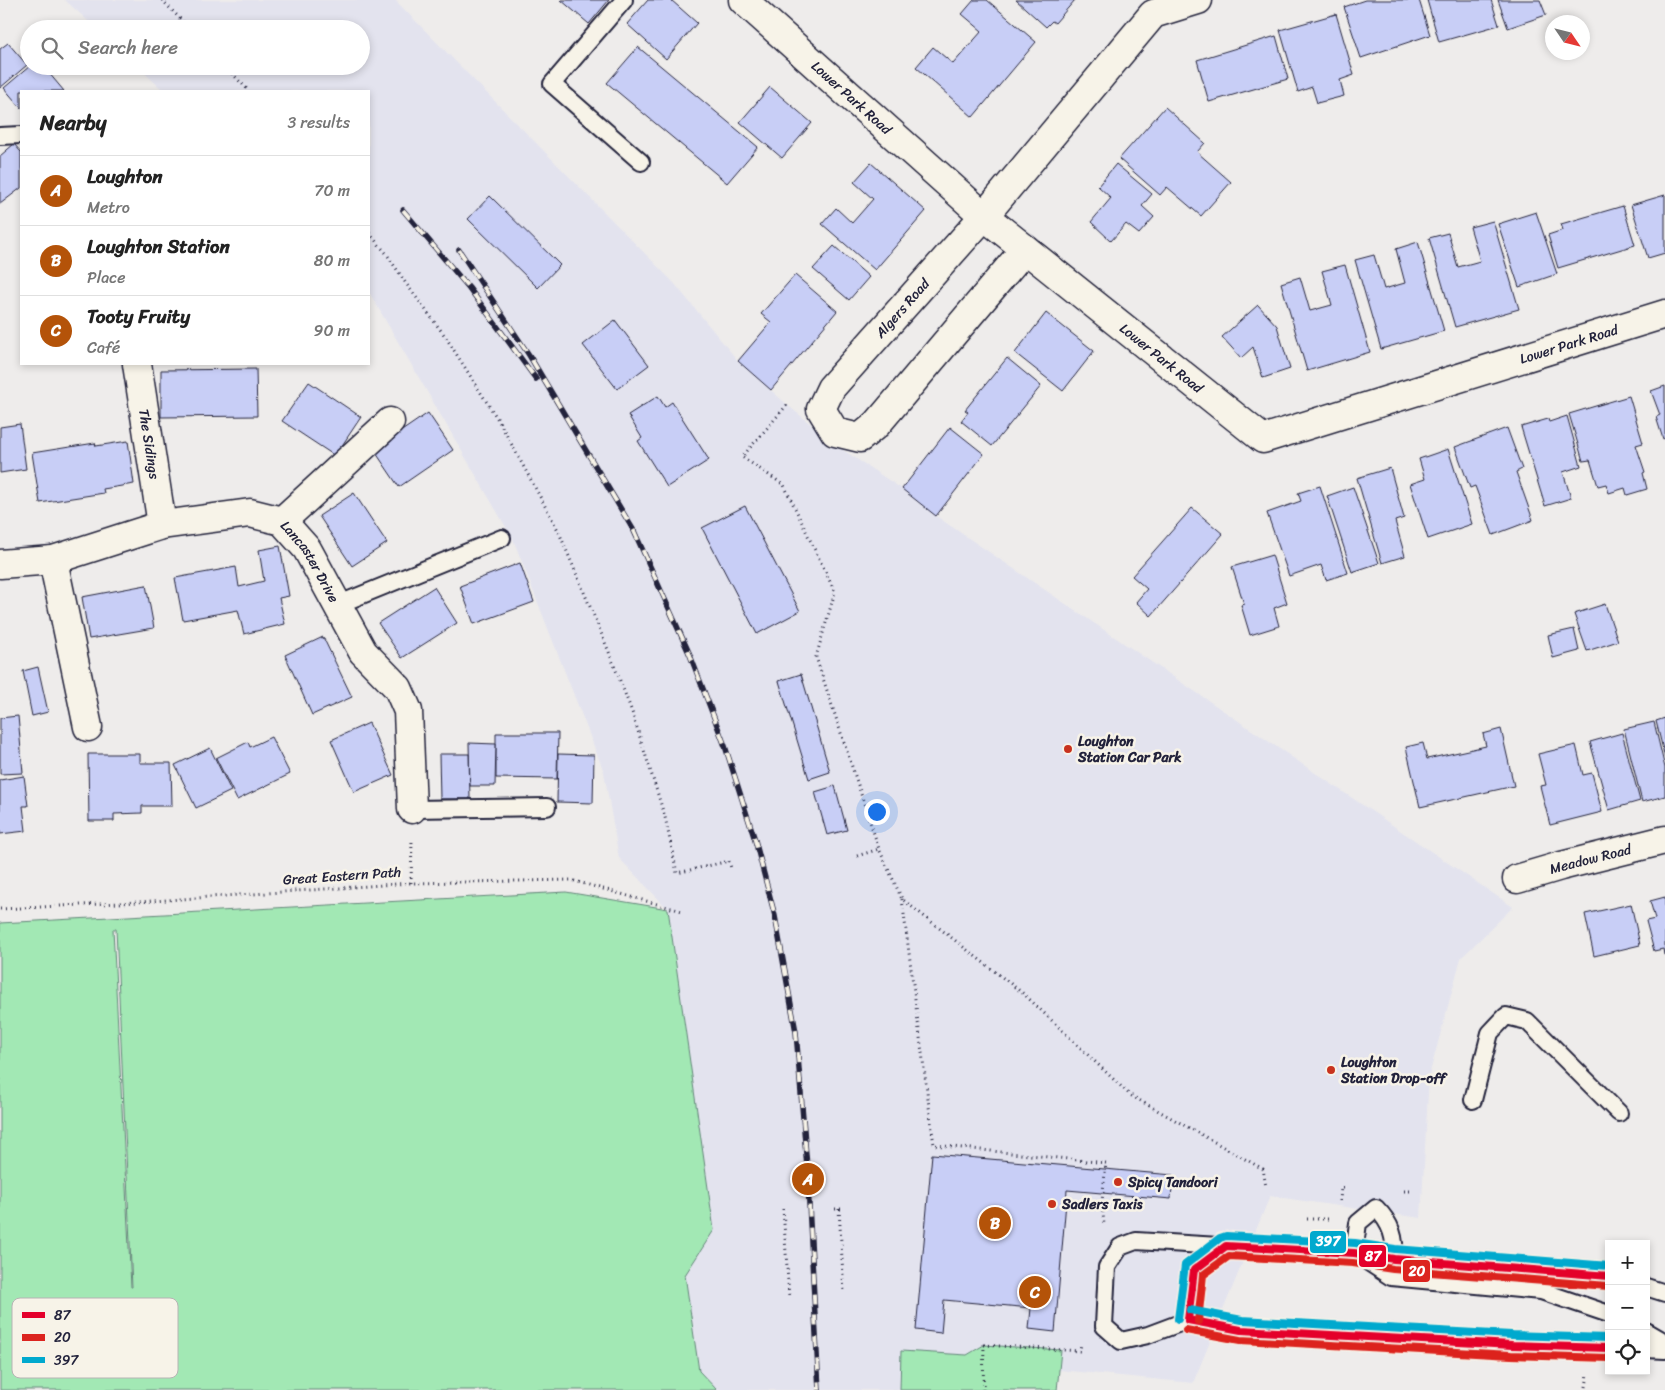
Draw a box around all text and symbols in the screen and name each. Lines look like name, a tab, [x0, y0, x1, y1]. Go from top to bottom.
north arrow	[1545, 15, 1590, 60]
search box	[20, 20, 370, 75]
text: Search here	[78, 31, 178, 64]
icon: search	[38, 34, 66, 62]
street label: Lower Park Road	[805, 54, 899, 142]
text: Nearby	[40, 104, 106, 142]
text: 3 results	[287, 108, 350, 137]
text: Loughton	[87, 160, 162, 193]
text: A	[51, 176, 61, 205]
text: 70 m	[314, 176, 350, 205]
text: Metro	[87, 193, 130, 222]
text: Loughton Station	[87, 230, 230, 263]
text: B	[51, 246, 61, 275]
text: 80 m	[314, 246, 350, 275]
text: Place	[87, 263, 126, 292]
street label: Algers Road	[868, 271, 937, 345]
text: Tooty Fruity	[87, 300, 190, 333]
text: C	[51, 316, 61, 345]
text: 90 m	[314, 316, 350, 345]
street label: Lower Park Road	[1114, 316, 1210, 401]
street label: Lower Park Road	[1516, 316, 1623, 371]
text: Café	[87, 333, 120, 362]
street label: The Sidings	[132, 407, 167, 482]
street label: Lancaster Drive	[274, 514, 346, 607]
place label: Loughton Station Car Park	[1077, 729, 1182, 770]
marker: Loughton Station Car Park	[1062, 743, 1074, 755]
your location	[864, 799, 890, 825]
street label: Meadow Road	[1546, 836, 1635, 881]
street label: Great Eastern Path	[282, 859, 402, 893]
place label: Loughton Station Drop-off	[1340, 1050, 1448, 1091]
marker: Loughton Station Drop-off	[1325, 1064, 1337, 1076]
pin: A	[792, 1160, 824, 1198]
place label: Spicy Tandoori	[1127, 1170, 1219, 1195]
marker: Spicy Tandoori	[1112, 1176, 1124, 1188]
place label: Sadlers Taxis	[1061, 1192, 1143, 1217]
marker: Sadlers Taxis	[1046, 1198, 1058, 1210]
pin: B	[979, 1204, 1011, 1242]
text: 397	[1315, 1229, 1341, 1254]
line badge: 397	[1309, 1230, 1347, 1254]
map controls	[1605, 1240, 1650, 1375]
button: +	[1605, 1240, 1650, 1285]
line badge: 87	[1358, 1244, 1387, 1268]
text: 87	[1364, 1244, 1382, 1269]
line badge: 20	[1402, 1259, 1431, 1283]
text: 20	[1408, 1259, 1426, 1284]
pin: C	[1019, 1273, 1051, 1311]
button: −	[1605, 1285, 1650, 1330]
legend	[12, 1298, 178, 1378]
text: 87	[54, 1303, 71, 1328]
text: 20	[54, 1325, 71, 1350]
button: locate	[1605, 1330, 1650, 1375]
text: 397	[54, 1348, 79, 1373]

